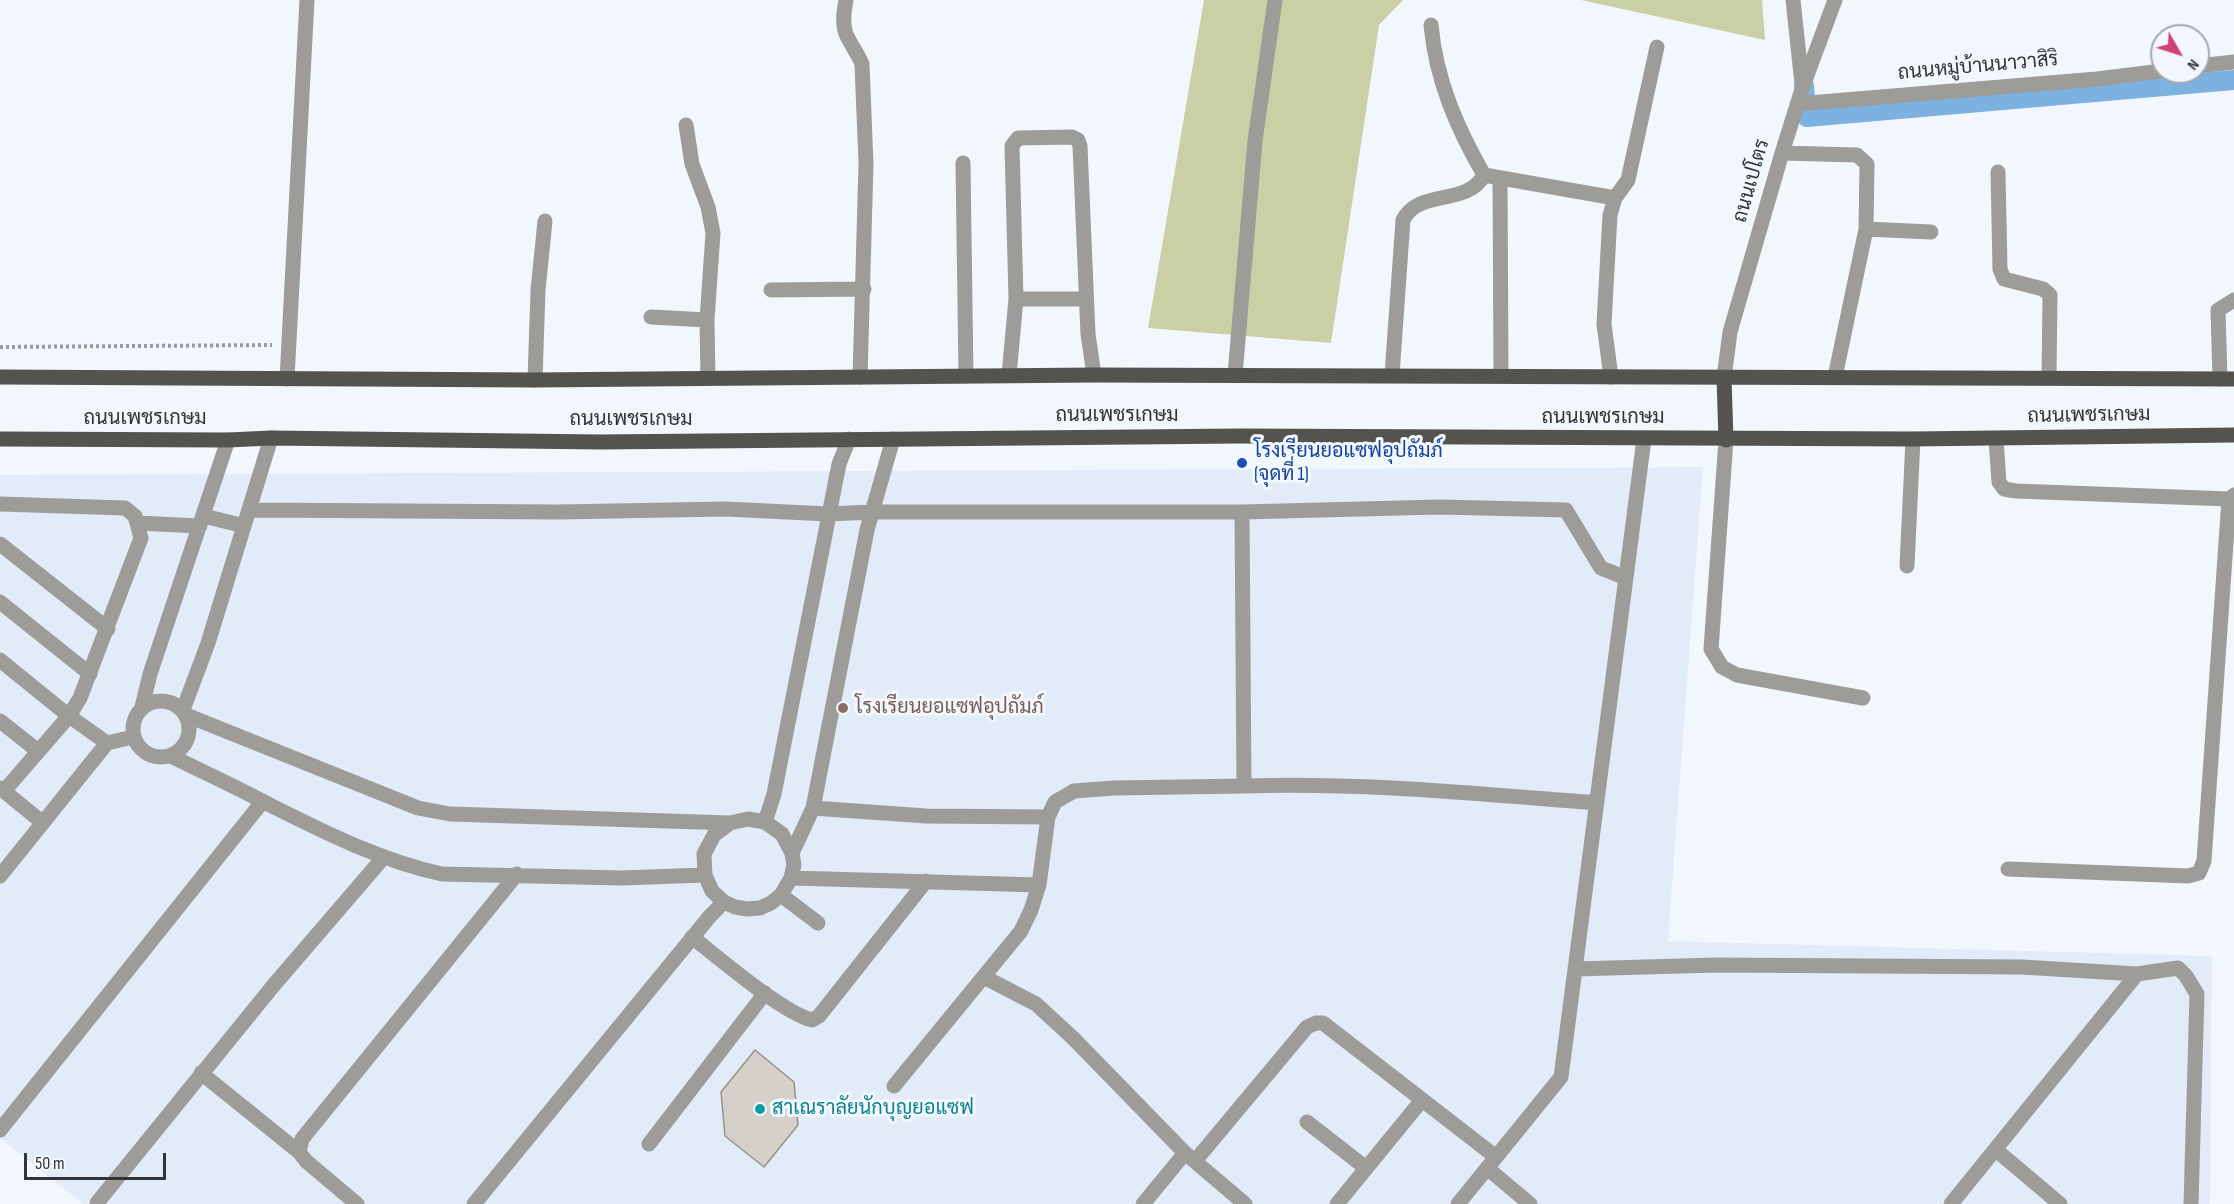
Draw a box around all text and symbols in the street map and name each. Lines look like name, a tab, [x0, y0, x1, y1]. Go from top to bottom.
north arrow	[2150, 24, 2210, 84]
street label: ถนนหมู่บ้านนาวาสิริ	[1897, 48, 2059, 86]
text: N	[2183, 55, 2203, 74]
street label: ถนนเปโตร	[1729, 136, 1775, 226]
street label: ถนนเพชรเกษม	[2027, 403, 2151, 429]
street label: ถนนเพชรเกษม	[1055, 404, 1179, 428]
street label: ถนนเพชรเกษม	[1541, 406, 1665, 430]
street label: ถนนเพชรเกษม	[83, 407, 207, 431]
street label: ถนนเพชรเกษม	[569, 408, 693, 432]
place label: โรงเรียนยอแซฟอุปถัมภ์ (จุดที่ 1)	[1254, 440, 1443, 487]
marker: โรงเรียนยอแซฟอุปถัมภ์ (จุดที่ 1)	[1235, 456, 1249, 470]
place label: โรงเรียนยอแซฟอุปถัมภ์	[855, 696, 1044, 720]
marker: โรงเรียนยอแซฟอุปถัมภ์	[836, 701, 850, 715]
place label: สาเณราลัยนักบุญยอแซฟ	[772, 1097, 974, 1121]
marker: สาเณราลัยนักบุญยอแซฟ	[753, 1102, 767, 1116]
scale bar	[27, 1141, 170, 1179]
text: 50 m	[35, 1153, 65, 1174]

